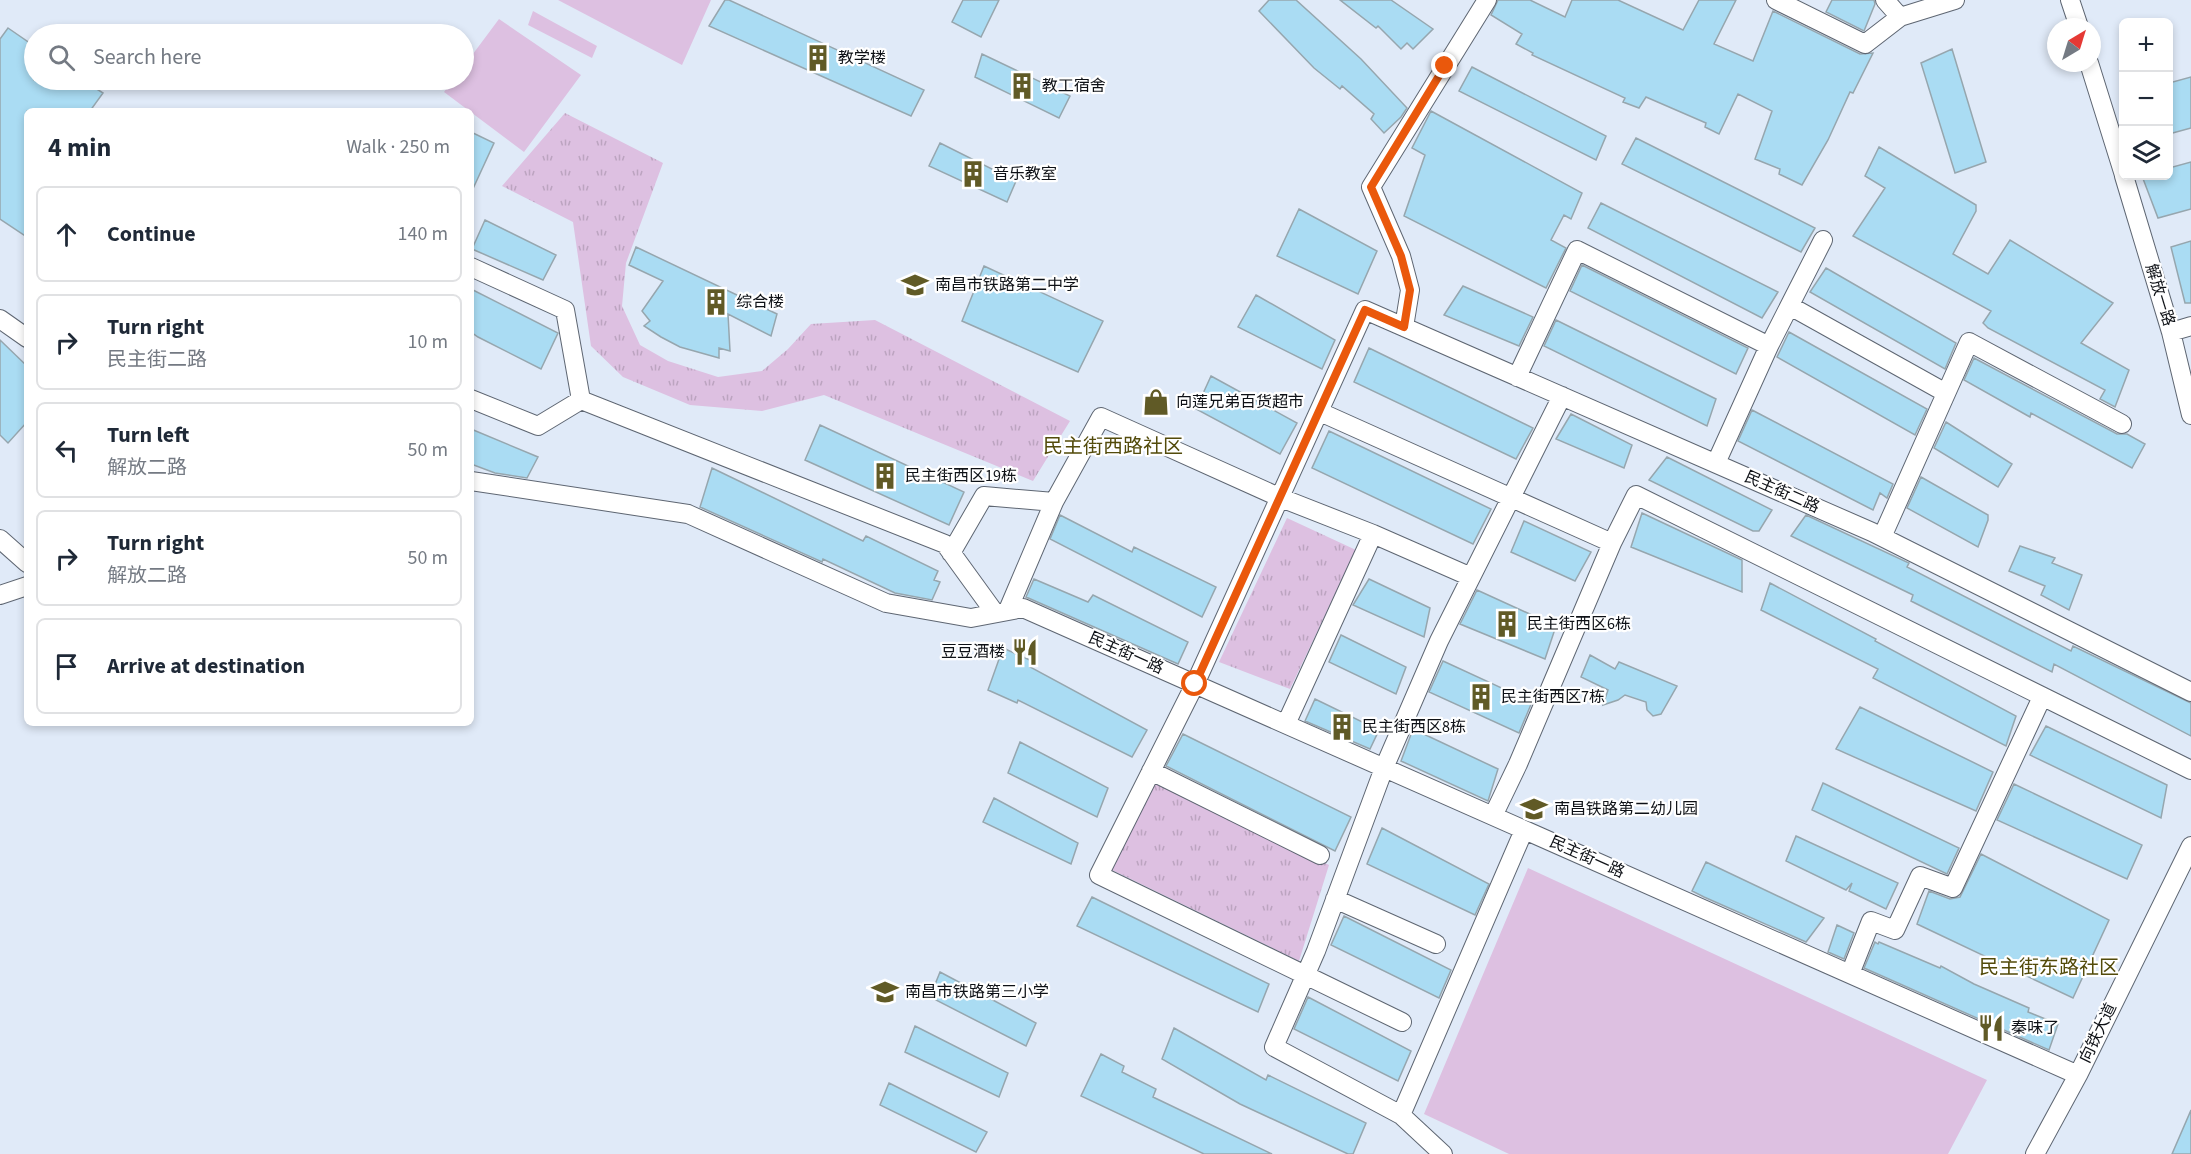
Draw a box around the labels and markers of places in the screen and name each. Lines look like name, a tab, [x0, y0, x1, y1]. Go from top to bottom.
building icon: 教学楼	[803, 43, 833, 73]
place label: 教学楼	[838, 47, 886, 69]
building icon: 教工宿舍	[1007, 71, 1037, 101]
place label: 教工宿舍	[1042, 75, 1106, 97]
building icon: 音乐教室	[958, 159, 988, 189]
place label: 音乐教室	[993, 163, 1057, 185]
school or university icon: 南昌市铁路第二中学	[900, 270, 930, 300]
place label: 南昌市铁路第二中学	[935, 274, 1079, 296]
building icon: 综合楼	[701, 287, 731, 317]
place label: 综合楼	[736, 291, 784, 313]
shop icon: 向莲兄弟百货超市	[1141, 387, 1171, 417]
place label: 向莲兄弟百货超市	[1176, 391, 1304, 413]
building icon: 民主街西区19栋	[870, 461, 900, 491]
place label: 民主街西区19栋	[905, 465, 1017, 487]
building icon: 民主街西区6栋	[1492, 609, 1522, 639]
place label: 民主街西区6栋	[1527, 613, 1631, 635]
restaurant icon: 豆豆酒楼	[1010, 637, 1040, 667]
place label: 豆豆酒楼	[941, 641, 1005, 663]
building icon: 民主街西区7栋	[1466, 682, 1496, 712]
place label: 民主街西区7栋	[1501, 686, 1605, 708]
building icon: 民主街西区8栋	[1327, 712, 1357, 742]
place label: 民主街西区8栋	[1362, 716, 1466, 738]
school or university icon: 南昌铁路第二幼儿园	[1519, 794, 1549, 824]
place label: 南昌铁路第二幼儿园	[1554, 798, 1698, 820]
school or university icon: 南昌市铁路第三小学	[870, 977, 900, 1007]
place label: 南昌市铁路第三小学	[905, 981, 1049, 1003]
restaurant icon: 秦味了	[1976, 1013, 2006, 1043]
place label: 秦味了	[2011, 1017, 2059, 1039]

